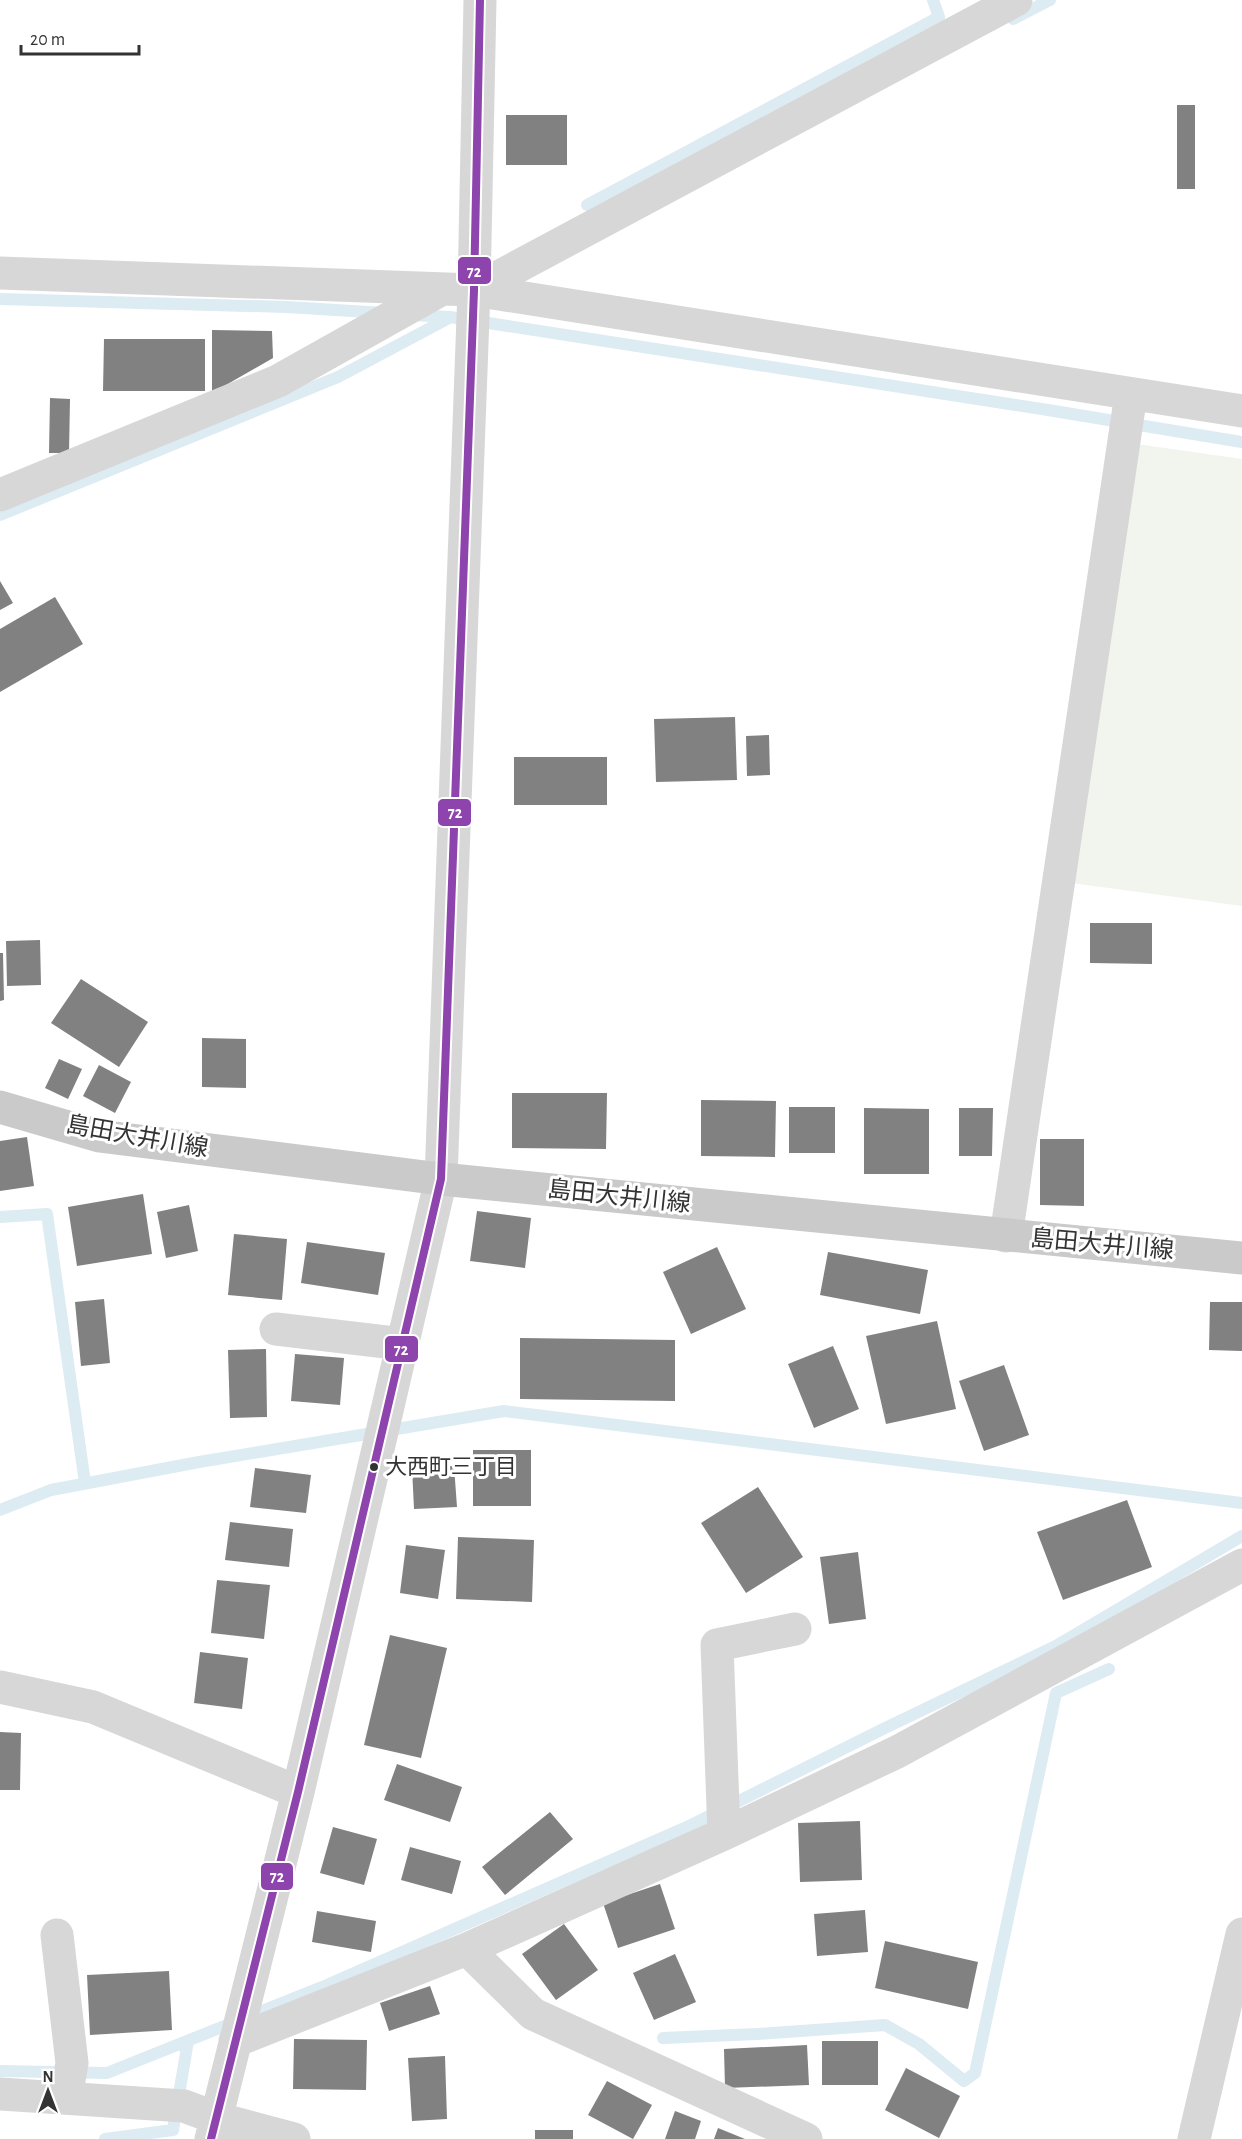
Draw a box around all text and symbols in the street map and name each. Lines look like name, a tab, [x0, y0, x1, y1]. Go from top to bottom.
scale bar	[21, 18, 140, 56]
text: 20 m	[30, 31, 65, 49]
line badge: 72	[457, 256, 492, 285]
text: 72	[467, 264, 482, 280]
line badge: 72	[437, 798, 472, 827]
text: 72	[448, 805, 463, 821]
street label: 島田大井川線	[64, 1111, 210, 1161]
street label: 島田大井川線	[546, 1176, 692, 1216]
street label: 島田大井川線	[1029, 1225, 1175, 1263]
line badge: 72	[384, 1335, 419, 1363]
text: 72	[394, 1342, 409, 1358]
place label: 大西町三丁目	[385, 1455, 517, 1478]
marker: 大西町三丁目	[368, 1461, 380, 1473]
line badge: 72	[260, 1862, 294, 1891]
text: 72	[270, 1869, 285, 1885]
north arrow	[18, 2061, 78, 2121]
text: N	[42, 2069, 54, 2085]

